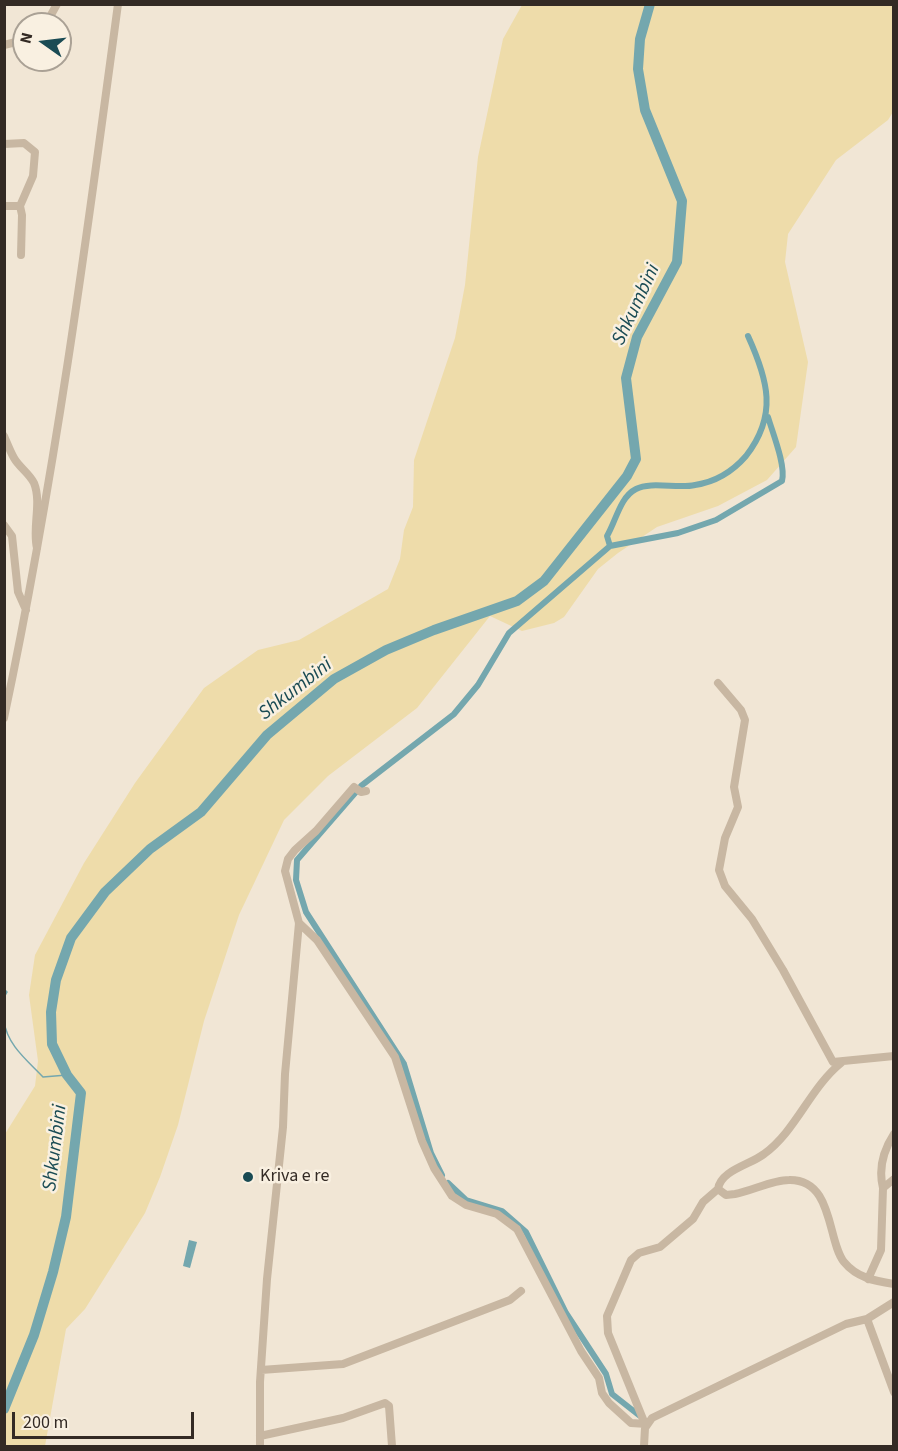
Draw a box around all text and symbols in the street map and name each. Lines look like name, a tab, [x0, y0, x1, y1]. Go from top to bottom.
north arrow	[12, 12, 72, 72]
text: N	[15, 30, 38, 46]
water label: Shkumbini	[608, 260, 666, 350]
water label: Shkumbini	[254, 654, 338, 726]
water label: Shkumbini	[39, 1103, 73, 1193]
place label: Kriva e re	[260, 1166, 329, 1188]
marker: Kriva e re	[241, 1170, 255, 1184]
scale bar	[15, 1400, 196, 1438]
text: 200 m	[23, 1410, 68, 1435]

